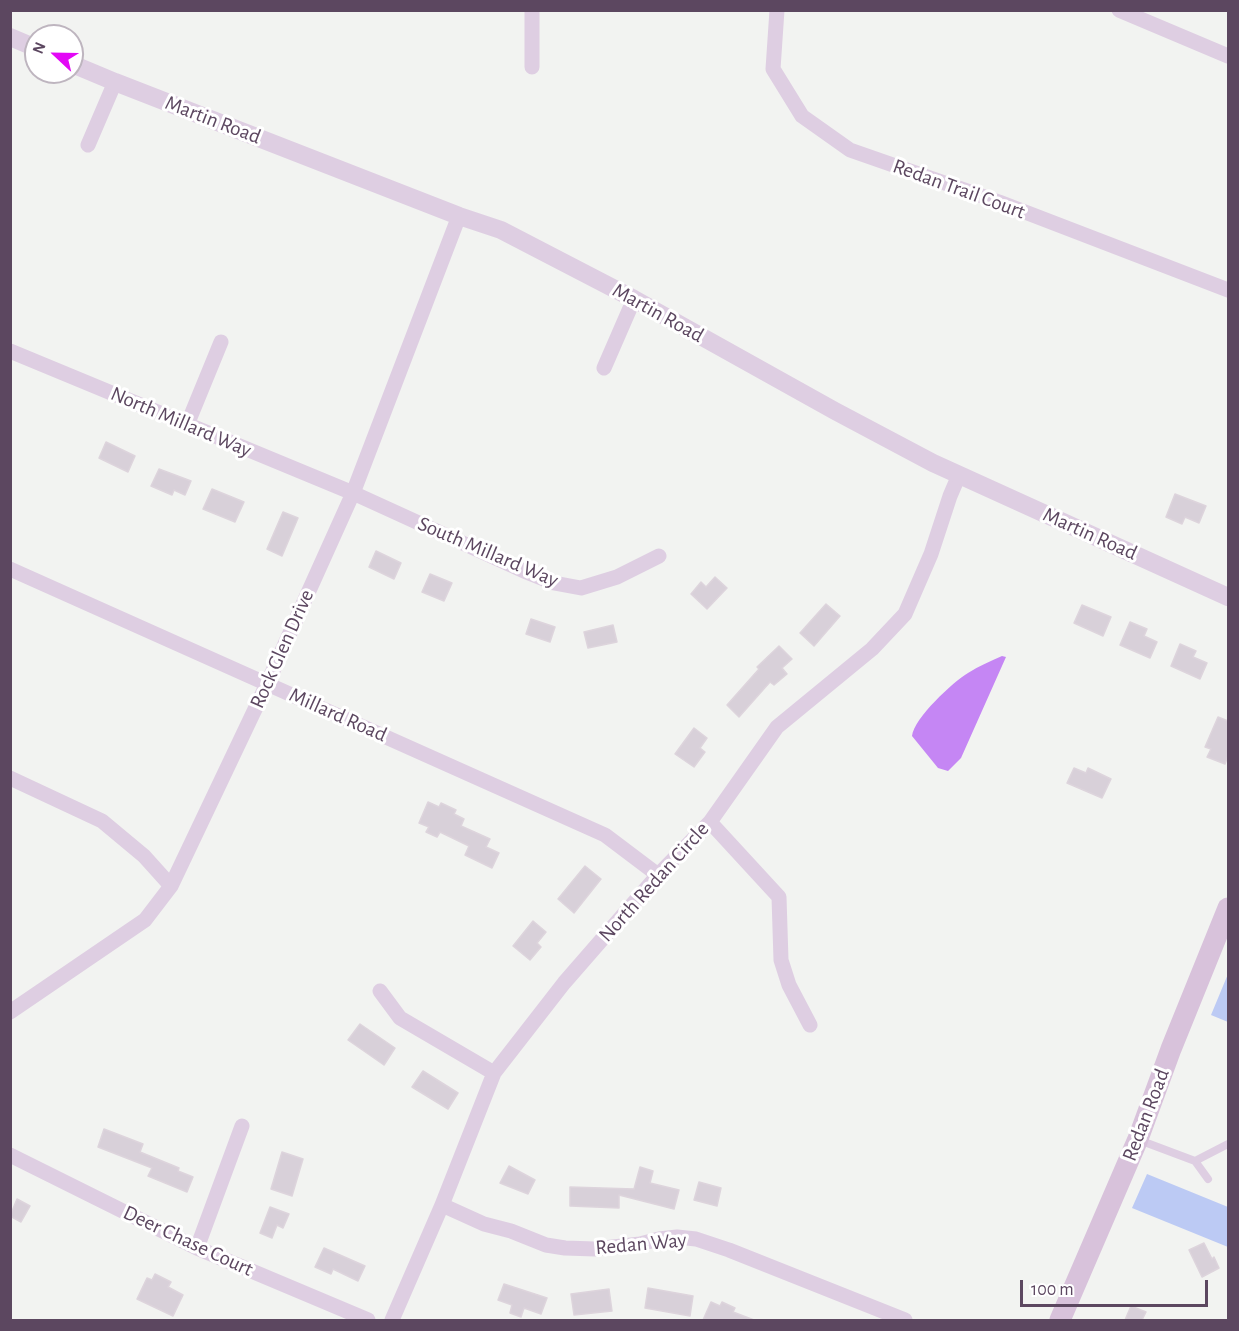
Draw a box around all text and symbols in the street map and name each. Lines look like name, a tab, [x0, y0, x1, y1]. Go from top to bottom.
north arrow	[24, 24, 84, 84]
text: N	[30, 40, 49, 56]
street label: Martin Road	[162, 90, 264, 150]
street label: Redan Trail Court	[889, 153, 1029, 225]
street label: Martin Road	[608, 278, 708, 348]
street label: North Millard Way	[107, 381, 255, 463]
street label: Martin Road	[1039, 502, 1141, 566]
street label: South Millard Way	[414, 511, 562, 593]
street label: Rock Glen Drive	[245, 586, 319, 712]
street label: Millard Road	[285, 682, 391, 748]
street label: North Redan Circle	[593, 817, 715, 947]
street label: Redan Road	[1117, 1065, 1175, 1165]
street label: Deer Chase Court	[119, 1200, 257, 1282]
street label: Redan Way	[594, 1227, 688, 1261]
scale bar	[1023, 1268, 1210, 1306]
text: 100 m	[1031, 1281, 1074, 1299]

